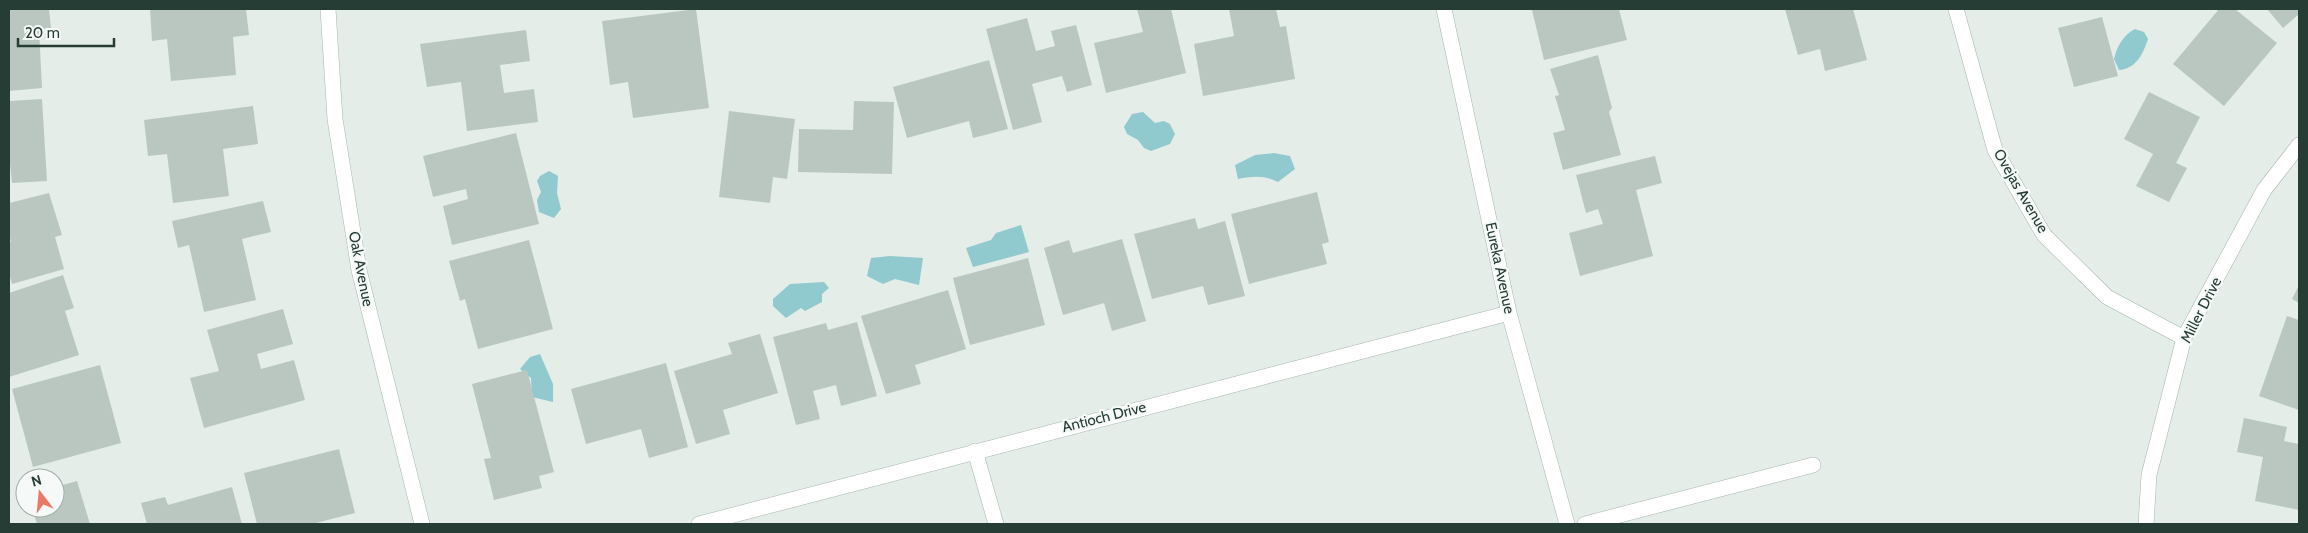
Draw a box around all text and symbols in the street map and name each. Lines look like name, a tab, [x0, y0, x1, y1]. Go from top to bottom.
scale bar	[18, 15, 114, 47]
text: 20 m	[25, 24, 60, 42]
street label: Ovejas Avenue	[1990, 146, 2052, 236]
street label: Eureka Avenue	[1482, 221, 1519, 316]
street label: Oak Avenue	[345, 230, 377, 308]
street label: Miller Drive	[2177, 274, 2225, 346]
street label: Antioch Drive	[1060, 398, 1148, 436]
north arrow	[15, 468, 65, 518]
text: N	[29, 470, 44, 491]

